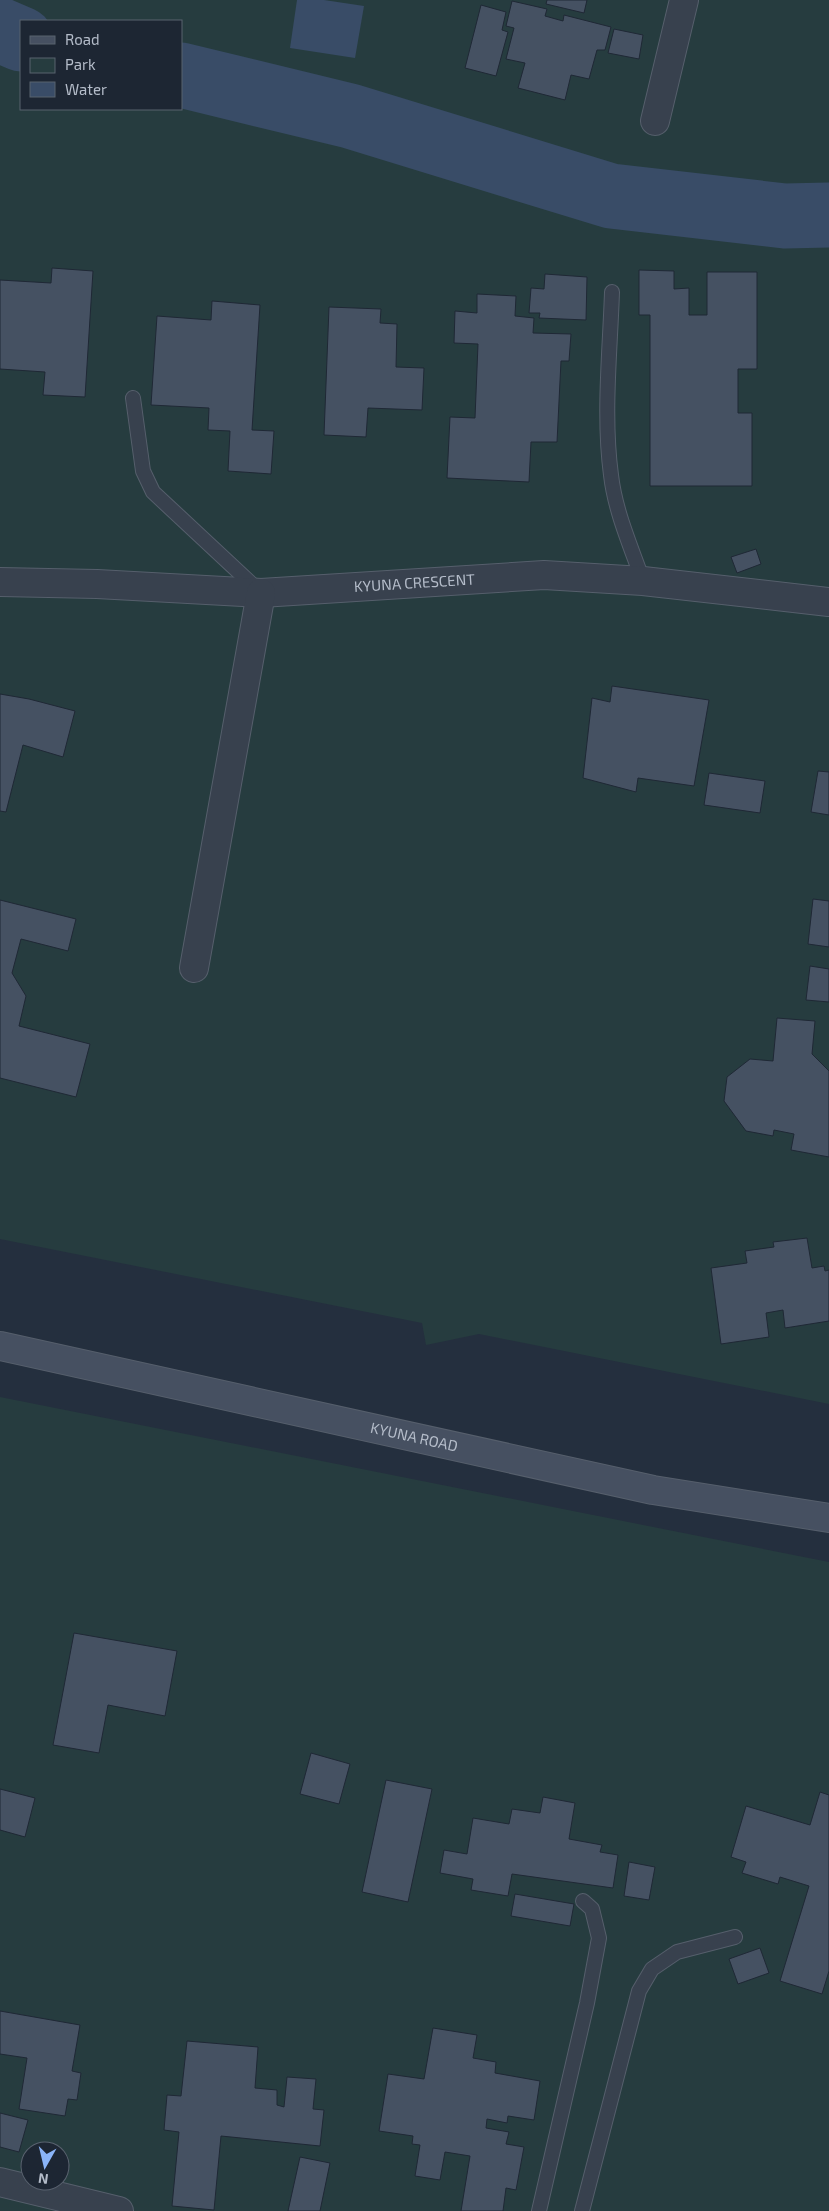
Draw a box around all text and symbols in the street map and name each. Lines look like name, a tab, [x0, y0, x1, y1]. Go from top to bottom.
legend	[20, 20, 182, 110]
text: Road	[65, 30, 100, 48]
text: Park	[65, 55, 96, 73]
text: Water	[65, 80, 107, 98]
street label: KYUNA CRESCENT	[353, 569, 476, 595]
street label: KYUNA ROAD	[369, 1418, 460, 1455]
north arrow	[20, 2141, 70, 2191]
text: N	[37, 2170, 49, 2188]

